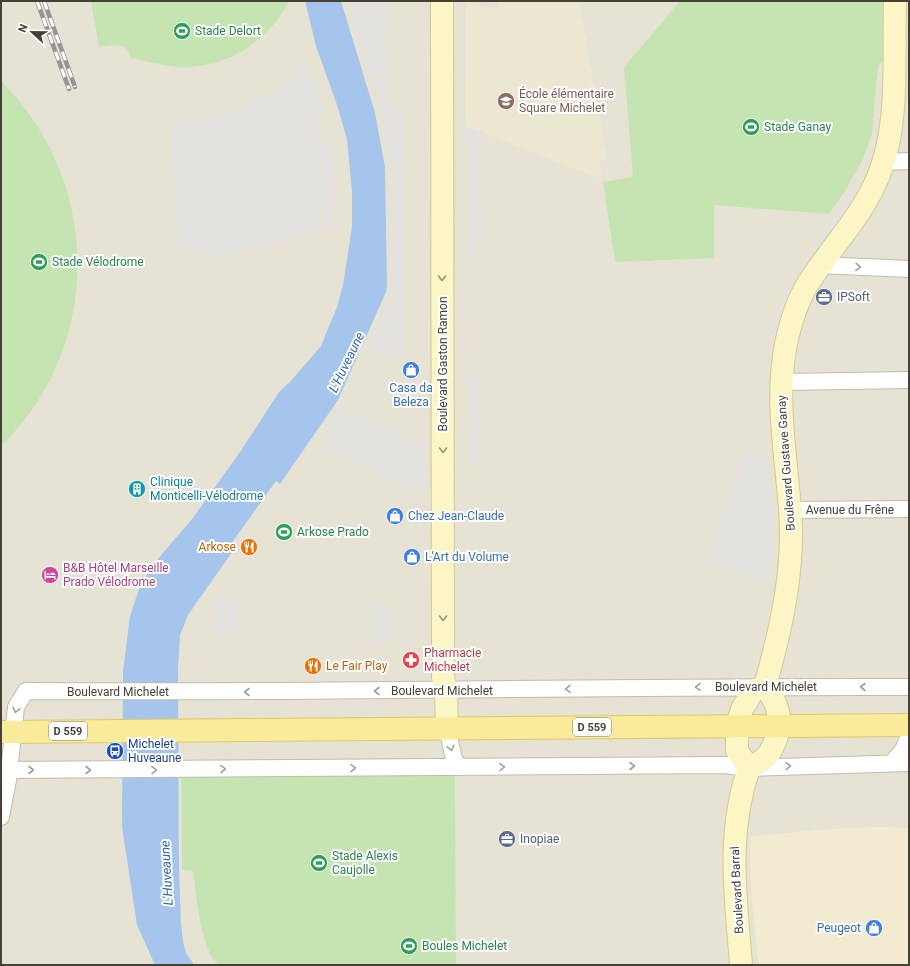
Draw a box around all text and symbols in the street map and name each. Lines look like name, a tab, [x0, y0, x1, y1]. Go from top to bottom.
north arrow	[12, 12, 52, 52]
sports icon: Stade Delort	[172, 21, 192, 41]
text: N	[16, 22, 31, 34]
place label: Stade Delort	[195, 24, 261, 38]
place label: École élémentaire Square Michelet	[519, 86, 614, 115]
school or university icon: École élémentaire Square Michelet	[496, 91, 516, 111]
sports icon: Stade Ganay	[741, 117, 761, 137]
place label: Stade Ganay	[764, 120, 831, 134]
sports icon: Stade Vélodrome	[29, 252, 49, 272]
place label: Stade Vélodrome	[52, 255, 144, 269]
one-way arrow	[855, 263, 861, 271]
one-way arrow	[438, 275, 446, 281]
office icon: IPSoft	[814, 287, 834, 307]
place label: IPSoft	[837, 290, 870, 304]
street label: Boulevard Gaston Ramon	[436, 296, 450, 432]
water label: L'Huveaune	[325, 329, 368, 395]
shop icon: Casa da Beleza	[401, 360, 421, 380]
place label: Casa da Beleza	[389, 381, 433, 409]
street label: Boulevard Gustave Ganay	[774, 394, 798, 531]
one-way arrow	[439, 447, 447, 453]
place label: Clinique Monticelli-Vélodrome	[150, 475, 263, 503]
building icon: Clinique Monticelli-Vélodrome	[127, 479, 147, 499]
street label: Avenue du Frêne	[806, 503, 894, 517]
shop icon: Chez Jean-Claude	[385, 506, 405, 526]
place label: Chez Jean-Claude	[408, 509, 504, 523]
sports icon: Arkose Prado	[274, 522, 294, 542]
place label: Arkose Prado	[297, 525, 369, 539]
restaurant icon: Arkose	[239, 537, 259, 557]
place label: Arkose	[199, 540, 236, 554]
shop icon: L'Art du Volume	[402, 547, 422, 567]
place label: L'Art du Volume	[425, 550, 509, 564]
place label: B&B Hôtel Marseille Prado Vélodrome	[63, 561, 169, 589]
hotel icon: B&B Hôtel Marseille Prado Vélodrome	[40, 565, 60, 585]
one-way arrow	[439, 615, 447, 621]
place label: Pharmacie Michelet	[424, 646, 481, 674]
pharmacy icon: Pharmacie Michelet	[401, 650, 421, 670]
restaurant icon: Le Fair Play	[303, 656, 323, 676]
place label: Le Fair Play	[326, 659, 388, 673]
street label: Boulevard Michelet	[715, 680, 817, 694]
one-way arrow	[695, 683, 701, 691]
one-way arrow	[860, 683, 866, 691]
street label: Boulevard Michelet	[391, 684, 493, 698]
street label: Boulevard Michelet	[67, 685, 169, 699]
one-way arrow	[565, 685, 571, 693]
one-way arrow	[374, 687, 380, 695]
one-way arrow	[244, 688, 250, 696]
one-way arrow	[13, 707, 21, 714]
road number: D 559	[573, 718, 611, 736]
road number: D 559	[49, 722, 87, 740]
place label: Michelet Huveaune	[128, 737, 181, 765]
bus stop icon: Michelet Huveaune	[105, 741, 125, 761]
one-way arrow	[447, 745, 455, 751]
one-way arrow	[629, 762, 635, 770]
one-way arrow	[785, 762, 791, 770]
one-way arrow	[499, 763, 505, 771]
one-way arrow	[350, 764, 356, 772]
one-way arrow	[220, 765, 226, 773]
one-way arrow	[28, 766, 34, 774]
one-way arrow	[85, 766, 91, 774]
one-way arrow	[151, 766, 157, 774]
office icon: Inopiae	[497, 829, 517, 849]
place label: Inopiae	[520, 832, 559, 846]
water label: L'Huveaune	[157, 840, 176, 906]
street label: Boulevard Barral	[728, 846, 746, 934]
place label: Stade Alexis Caujolle	[332, 849, 398, 877]
sports icon: Stade Alexis Caujolle	[309, 853, 329, 873]
shop icon: Peugeot	[864, 918, 884, 938]
place label: Peugeot	[817, 921, 861, 935]
sports icon: Boules Michelet	[399, 936, 419, 956]
place label: Boules Michelet	[422, 939, 507, 953]

